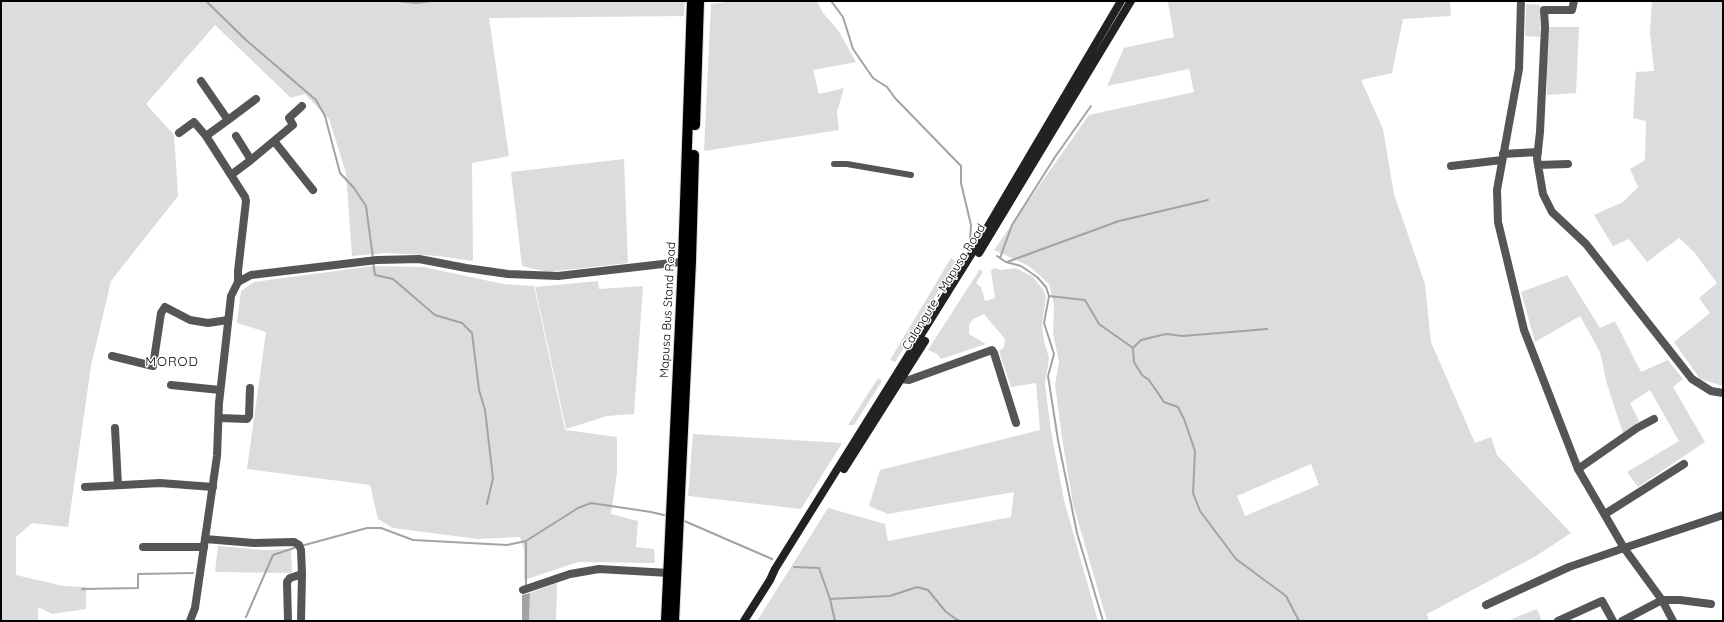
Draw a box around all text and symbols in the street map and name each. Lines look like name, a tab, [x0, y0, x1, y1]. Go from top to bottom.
street label: Calangute - Mapusa Road	[899, 221, 989, 353]
street label: Mapusa Bus Stand Road	[657, 241, 679, 379]
district label: MOROD	[145, 354, 199, 370]

